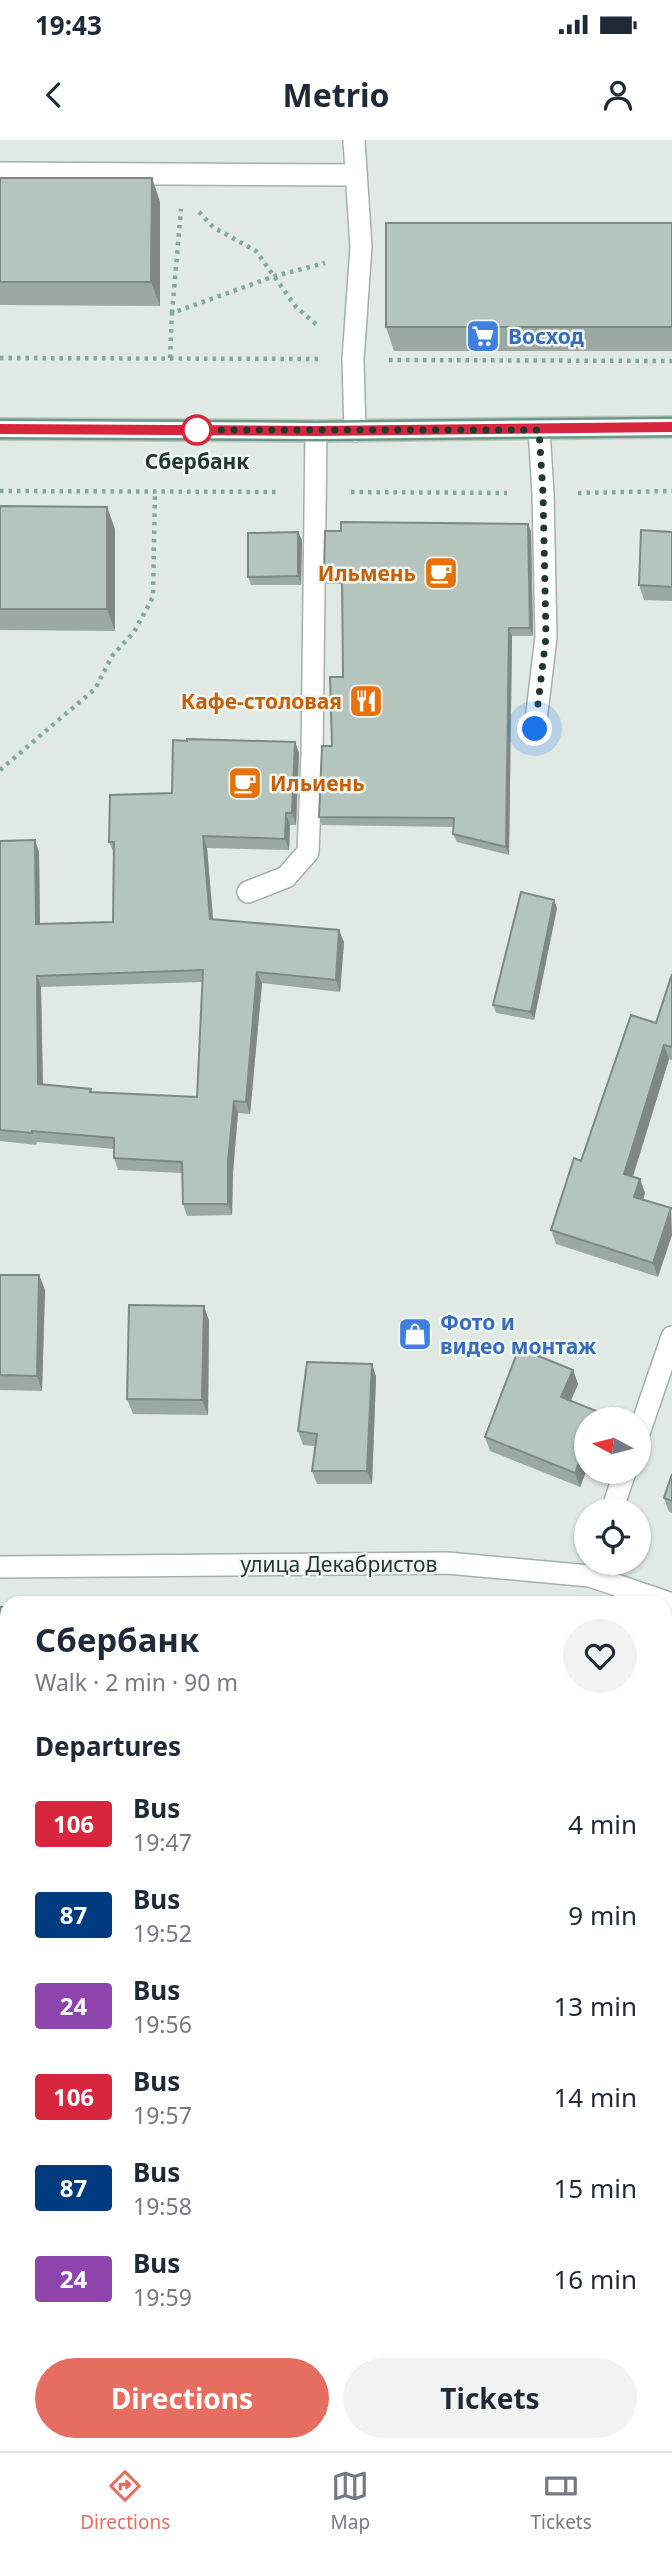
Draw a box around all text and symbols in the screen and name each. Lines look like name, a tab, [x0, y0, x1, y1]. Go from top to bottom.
text: 19:43	[35, 7, 102, 43]
text: Metrio	[282, 73, 390, 116]
icon: back	[35, 76, 73, 114]
icon: person	[599, 76, 637, 114]
supermarket icon: Восход	[464, 317, 502, 355]
place label: Восход	[508, 322, 584, 350]
marker: Сбербанк	[182, 415, 212, 445]
place label: Сбербанк	[145, 447, 249, 475]
cafe icon: Ильмень	[422, 554, 460, 592]
place label: Ильмень	[318, 559, 416, 587]
restaurant icon: Кафе-столовая	[347, 682, 385, 720]
place label: Кафе-столовая	[181, 687, 342, 715]
your location	[517, 711, 552, 746]
cafe icon: Ильиень	[226, 764, 264, 802]
place label: Ильиень	[270, 769, 365, 797]
place label: Фото и видео монтаж	[440, 1308, 597, 1360]
shop icon: Фото и видео монтаж	[396, 1315, 434, 1353]
north arrow	[574, 1407, 651, 1484]
map controls	[574, 1407, 651, 1575]
button: locate	[574, 1498, 651, 1575]
street label: улица Декабристов	[241, 1550, 437, 1578]
text: Сбербанк	[35, 1617, 199, 1662]
button: heart	[563, 1619, 637, 1693]
text: Walk · 2 min · 90 m	[35, 1666, 238, 1698]
text: Departures	[35, 1728, 181, 1764]
text: Bus	[133, 1790, 180, 1826]
text: 4 min	[568, 1806, 637, 1842]
text: 106	[53, 1807, 94, 1840]
text: 19:47	[133, 1826, 192, 1858]
text: Bus	[133, 1881, 180, 1917]
text: 9 min	[568, 1897, 637, 1933]
text: 87	[60, 1898, 87, 1931]
text: 19:52	[133, 1917, 192, 1949]
text: Bus	[133, 1972, 180, 2008]
text: 13 min	[553, 1988, 637, 2024]
text: 24	[60, 1989, 87, 2022]
text: 19:56	[133, 2008, 192, 2040]
text: Bus	[133, 2063, 180, 2099]
text: 14 min	[553, 2079, 637, 2115]
text: 106	[53, 2080, 94, 2113]
text: 19:57	[133, 2099, 192, 2131]
text: Bus	[133, 2154, 180, 2190]
text: 15 min	[553, 2170, 637, 2206]
text: 87	[60, 2171, 87, 2204]
text: 19:58	[133, 2190, 192, 2222]
text: Bus	[133, 2245, 180, 2281]
text: 16 min	[553, 2261, 637, 2297]
text: 24	[60, 2262, 87, 2295]
text: 19:59	[133, 2281, 192, 2313]
button: Directions	[35, 2358, 329, 2438]
button: Tickets	[343, 2358, 637, 2438]
tab: Directions	[80, 2467, 170, 2535]
tab: Map	[331, 2467, 370, 2535]
tab: Tickets	[530, 2467, 592, 2535]

